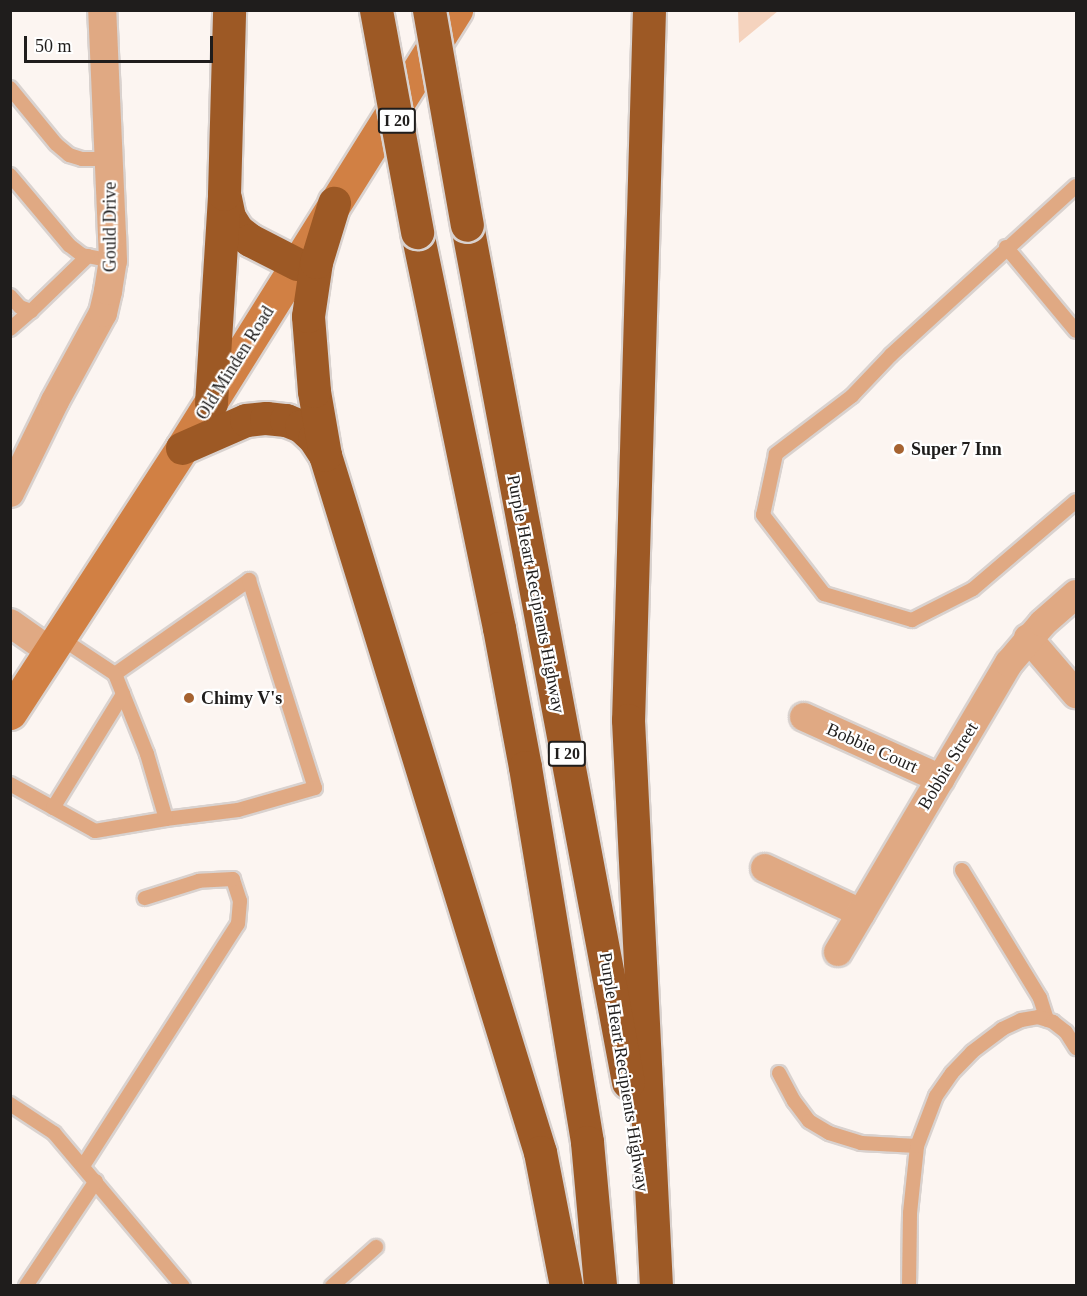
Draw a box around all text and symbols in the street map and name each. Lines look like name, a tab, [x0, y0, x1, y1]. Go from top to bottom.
scale bar	[27, 24, 216, 62]
text: 50 m	[35, 36, 72, 56]
road number: I 20	[378, 108, 416, 134]
street label: Gould Drive	[99, 182, 121, 272]
street label: Old Minden Road	[191, 302, 279, 424]
place label: Super 7 Inn	[911, 438, 1002, 460]
marker: Super 7 Inn	[892, 442, 906, 456]
street label: Purple Heart Recipients Highway	[502, 473, 570, 715]
place label: Chimy V's	[201, 687, 283, 709]
marker: Chimy V's	[182, 691, 196, 705]
street label: Bobbie Court	[823, 718, 921, 778]
street label: Bobbie Street	[913, 718, 983, 814]
road number: I 20	[548, 741, 586, 767]
street label: Purple Heart Recipients Highway	[594, 951, 654, 1193]

